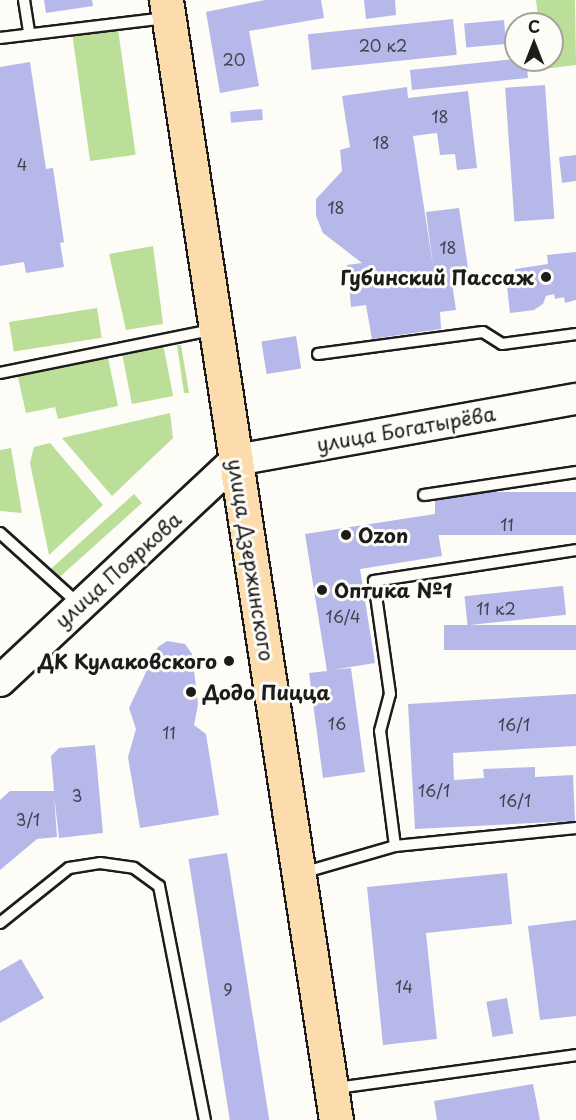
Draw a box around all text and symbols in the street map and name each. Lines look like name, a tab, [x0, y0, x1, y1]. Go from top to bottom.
north arrow	[504, 12, 564, 72]
text: С	[528, 14, 540, 38]
house number: 20 к2	[359, 35, 407, 55]
house number: 20	[223, 49, 245, 69]
house number: 18	[431, 106, 449, 126]
house number: 18	[372, 132, 390, 152]
house number: 4	[17, 154, 27, 174]
house number: 18	[327, 197, 345, 217]
house number: 18	[439, 237, 457, 257]
place label: Губинский Пассаж	[339, 265, 534, 289]
marker: Губинский Пассаж	[539, 270, 553, 284]
street label: улица Богатырёва	[314, 401, 498, 457]
street label: улица Дзержинского	[223, 457, 279, 663]
street label: улица Пояркова	[50, 507, 186, 633]
house number: 11	[500, 514, 514, 534]
place label: Ozon	[358, 523, 408, 547]
marker: Ozon	[339, 528, 353, 542]
place label: Оптика №1	[334, 578, 453, 602]
marker: Оптика №1	[315, 583, 329, 597]
house number: 11 к2	[476, 598, 516, 618]
house number: 16/4	[325, 606, 361, 626]
place label: ДК Кулаковского	[36, 649, 217, 673]
marker: ДК Кулаковского	[222, 654, 236, 668]
place label: Додо Пицца	[203, 680, 331, 704]
marker: Додо Пицца	[184, 685, 198, 699]
house number: 16	[328, 713, 346, 733]
house number: 16/1	[498, 714, 530, 734]
house number: 11	[162, 722, 176, 742]
house number: 16/1	[418, 780, 450, 800]
house number: 3	[72, 785, 82, 805]
house number: 16/1	[499, 790, 531, 810]
house number: 3/1	[16, 809, 40, 829]
house number: 14	[395, 976, 413, 996]
house number: 9	[223, 979, 233, 999]

